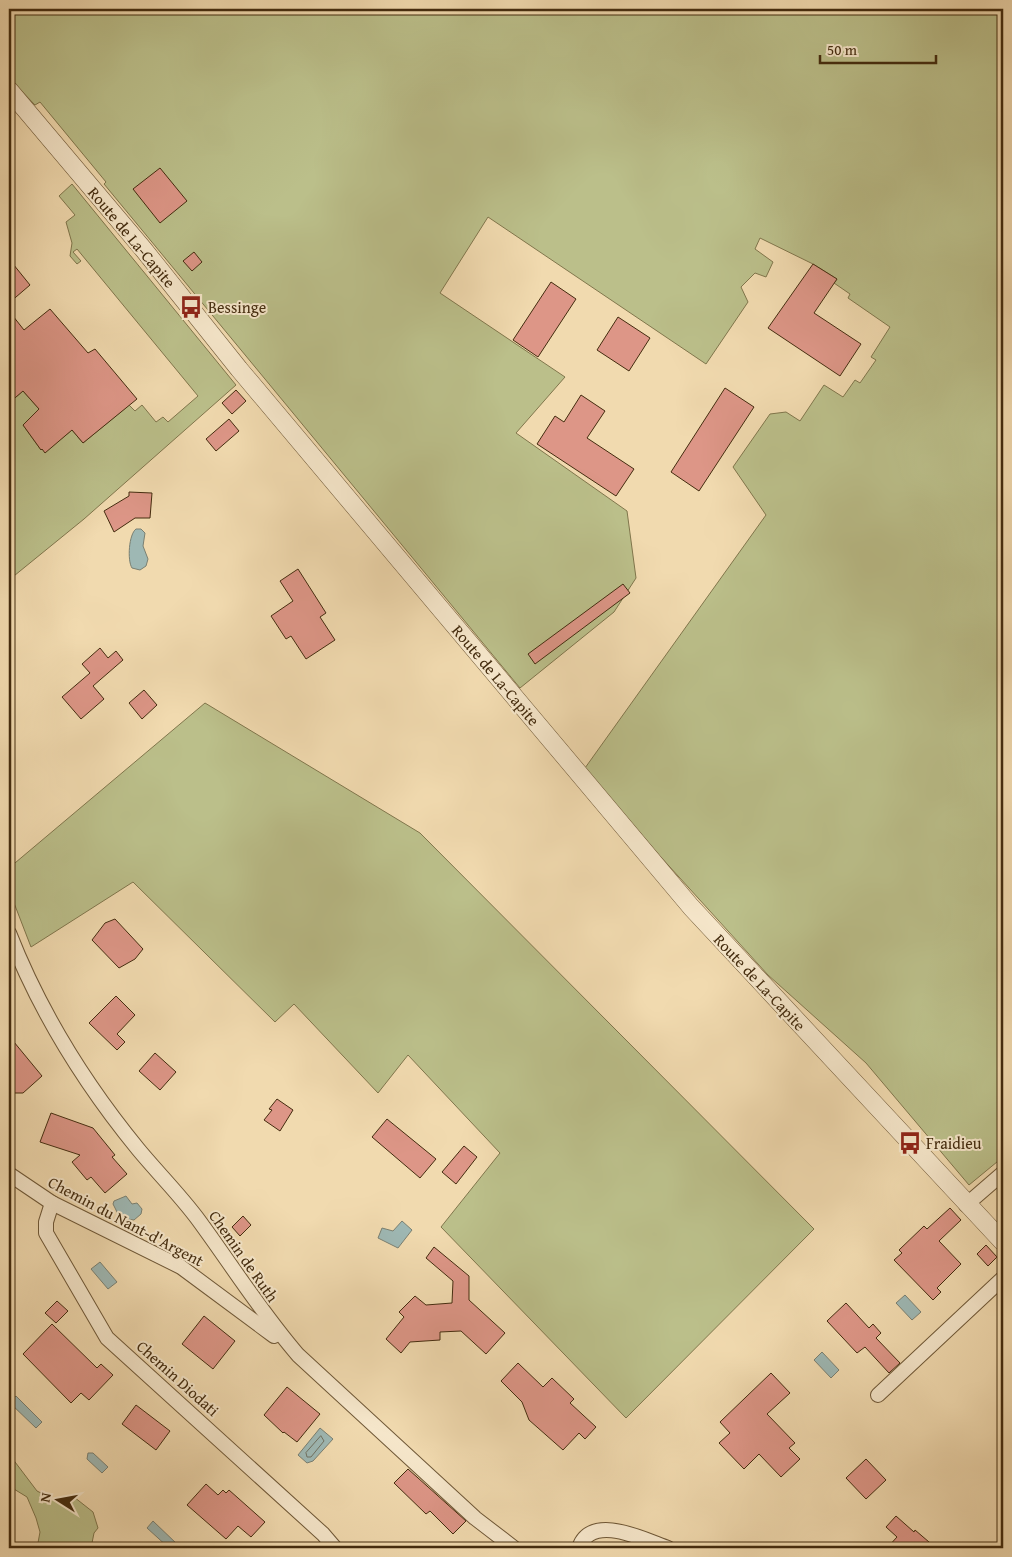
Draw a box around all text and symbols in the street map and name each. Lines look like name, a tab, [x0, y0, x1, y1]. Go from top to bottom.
scale bar	[820, 32, 936, 64]
text: 50 m	[827, 39, 858, 60]
street label: Route de La-Capite	[82, 181, 182, 293]
bus stop icon: Bessinge	[178, 294, 204, 320]
place label: Bessinge	[208, 295, 266, 319]
street label: Route de La-Capite	[446, 619, 546, 731]
street label: Route de La-Capite	[708, 928, 812, 1036]
bus stop icon: Fraidieu	[897, 1130, 923, 1156]
place label: Fraidieu	[926, 1131, 982, 1155]
street label: Chemin du Nant-d'Argent	[44, 1170, 208, 1272]
street label: Chemin de Ruth	[203, 1205, 285, 1307]
street label: Chemin Diodati	[131, 1334, 225, 1422]
north arrow	[32, 1474, 82, 1524]
text: N	[35, 1490, 56, 1504]

